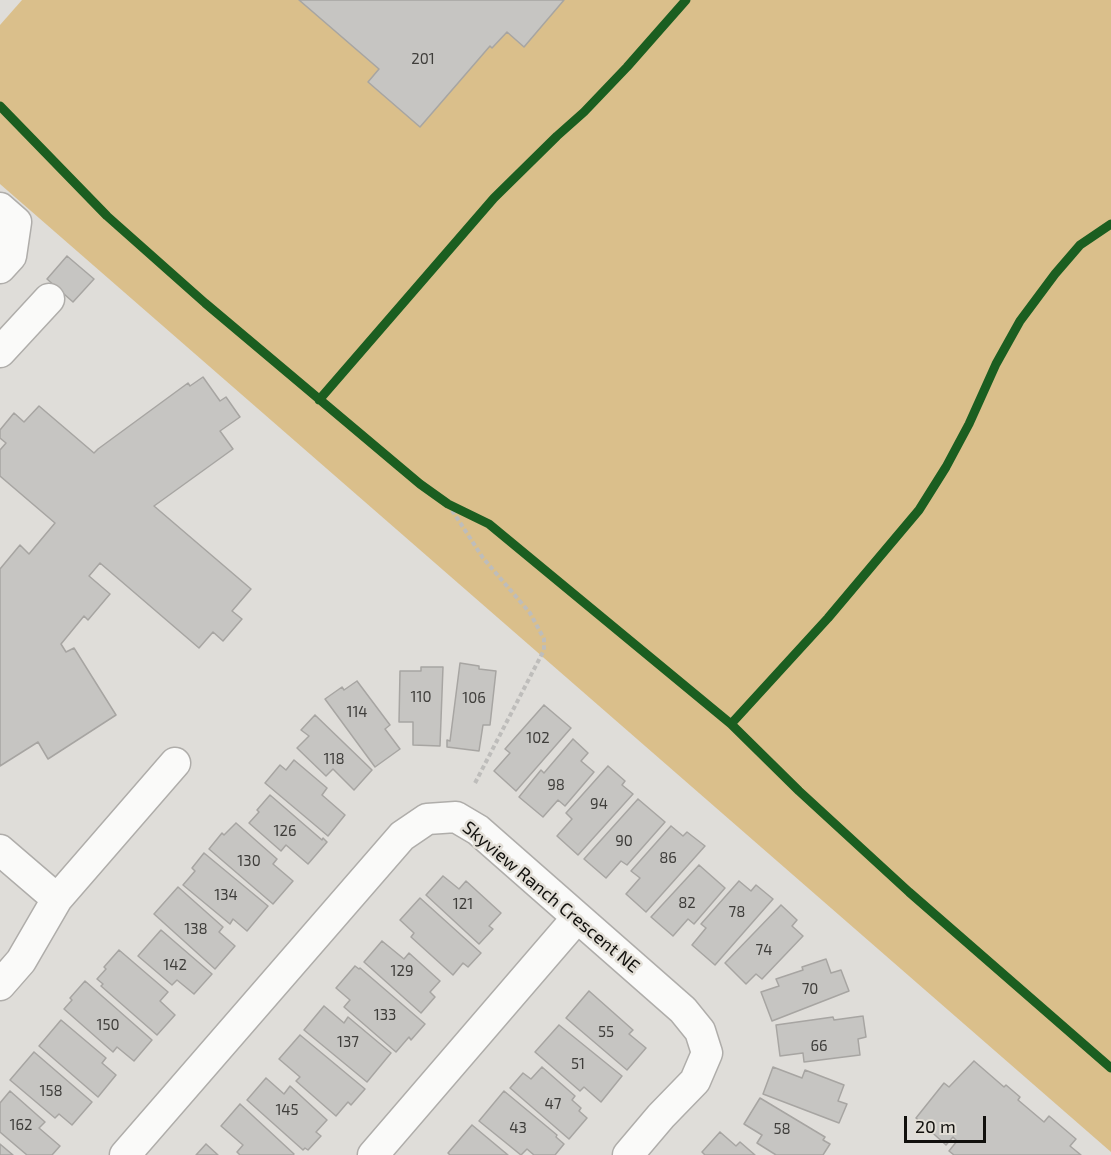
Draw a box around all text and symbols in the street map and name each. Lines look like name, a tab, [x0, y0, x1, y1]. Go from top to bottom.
house number: 201	[411, 50, 435, 68]
house number: 110	[411, 688, 431, 706]
house number: 106	[462, 689, 486, 707]
house number: 114	[346, 703, 368, 721]
house number: 102	[526, 729, 550, 747]
house number: 118	[323, 750, 345, 768]
house number: 98	[547, 776, 565, 794]
house number: 94	[590, 795, 608, 813]
street label: Skyview Ranch Crescent NE	[458, 817, 644, 977]
house number: 126	[274, 822, 296, 840]
house number: 90	[615, 832, 633, 850]
house number: 86	[659, 849, 677, 867]
house number: 130	[237, 852, 261, 870]
house number: 134	[214, 886, 238, 904]
house number: 82	[678, 894, 696, 912]
house number: 121	[453, 895, 473, 913]
house number: 78	[729, 903, 745, 921]
house number: 138	[184, 920, 208, 938]
house number: 74	[756, 941, 772, 959]
house number: 142	[163, 956, 187, 974]
house number: 129	[391, 962, 413, 980]
house number: 70	[802, 980, 818, 998]
house number: 133	[374, 1006, 396, 1024]
house number: 150	[96, 1016, 120, 1034]
house number: 55	[598, 1023, 614, 1041]
house number: 137	[337, 1033, 359, 1051]
house number: 66	[810, 1037, 828, 1055]
house number: 51	[571, 1055, 585, 1073]
house number: 158	[39, 1082, 63, 1100]
house number: 47	[545, 1095, 561, 1113]
house number: 145	[275, 1101, 299, 1119]
scale bar	[907, 1104, 990, 1142]
text: 20 m	[915, 1115, 956, 1137]
house number: 162	[10, 1116, 32, 1134]
house number: 43	[509, 1119, 527, 1137]
house number: 58	[773, 1120, 791, 1138]

